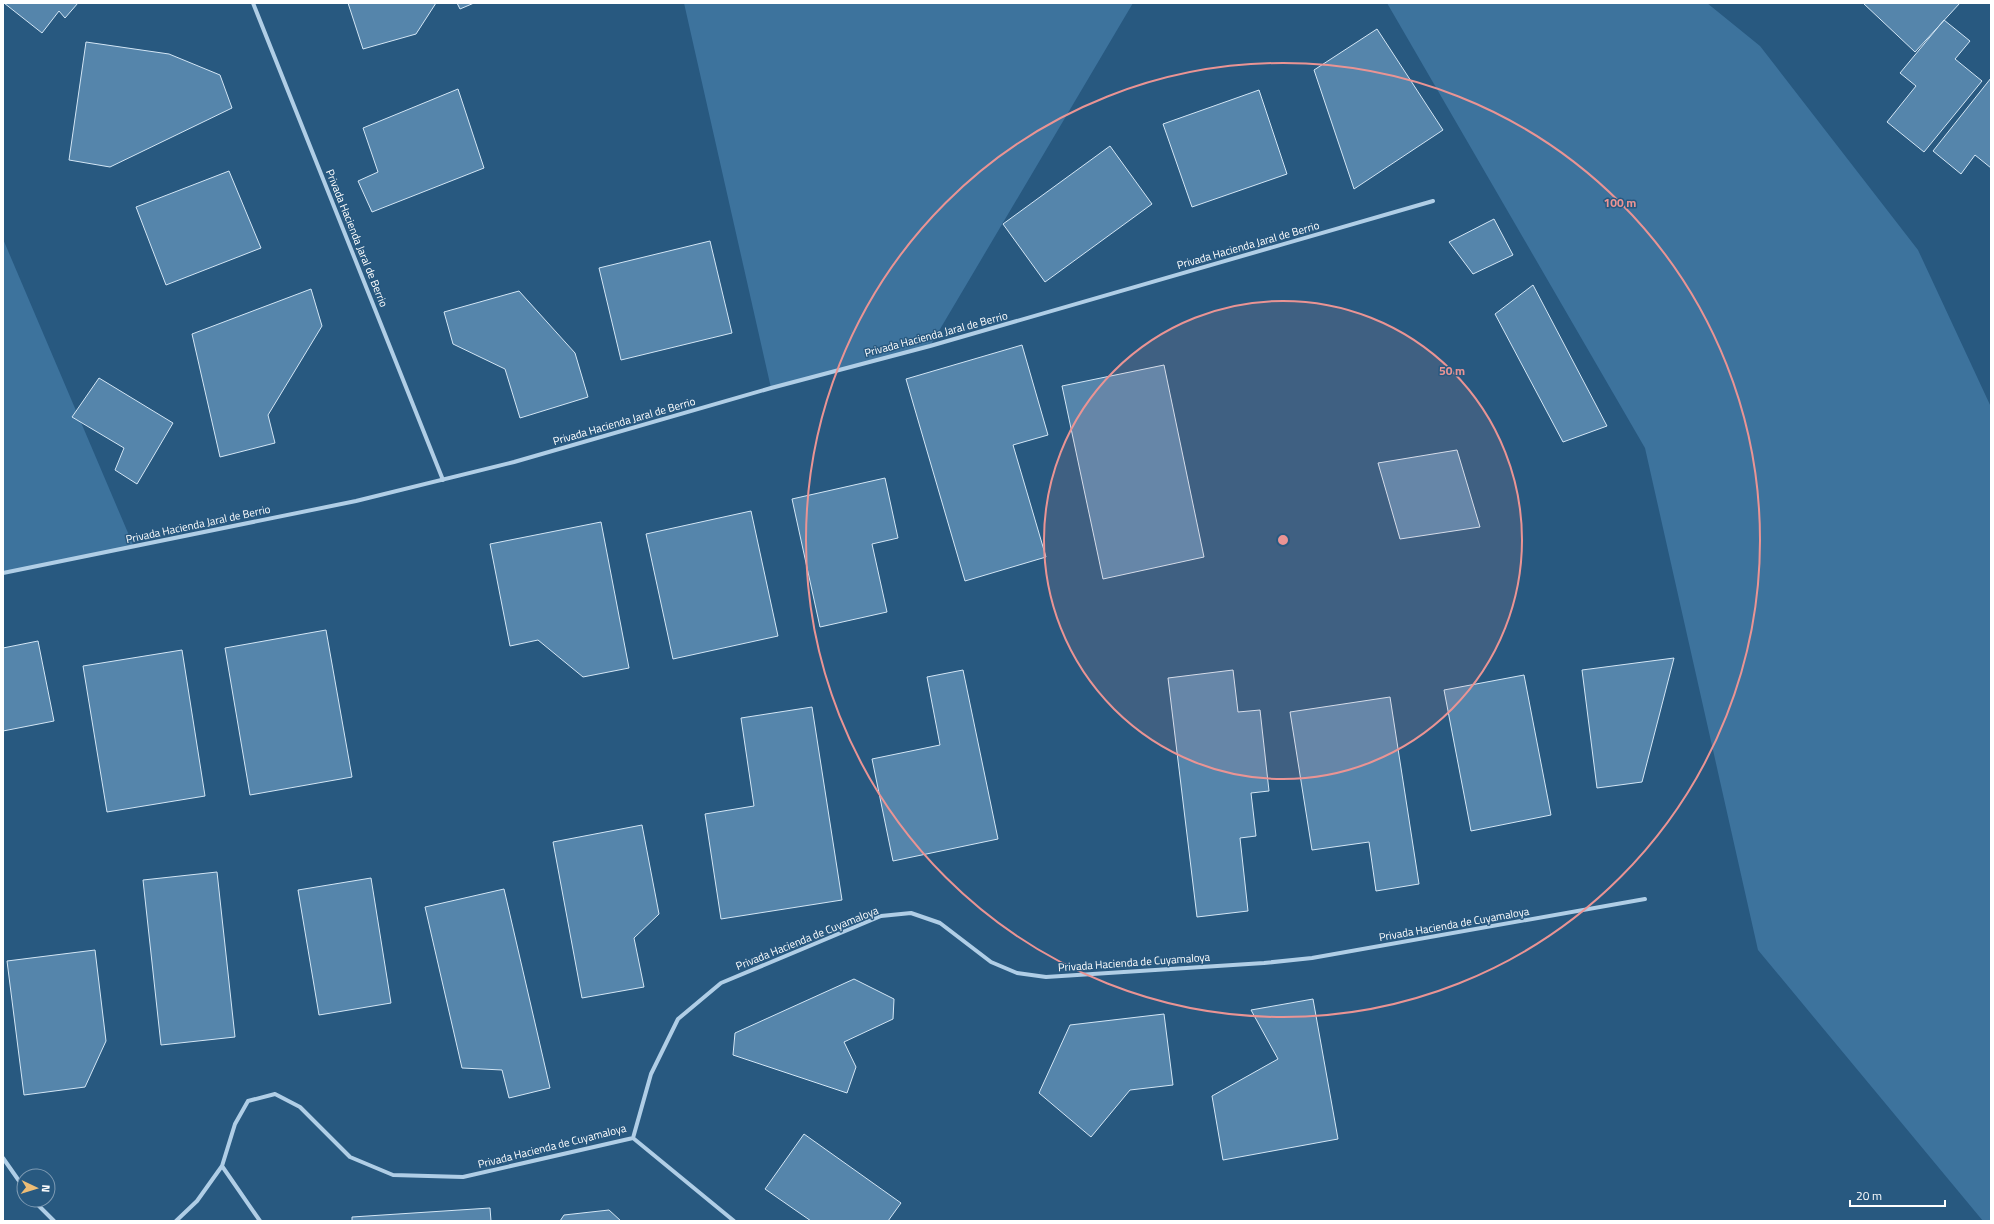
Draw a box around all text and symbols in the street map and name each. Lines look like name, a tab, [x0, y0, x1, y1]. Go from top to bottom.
street label: Privada Hacienda Jaral de Berrio	[322, 167, 392, 310]
text: 100 m	[1604, 193, 1636, 212]
street label: Privada Hacienda Jaral de Berrio	[1175, 217, 1321, 273]
street label: Privada Hacienda Jaral de Berrio	[863, 307, 1009, 361]
text: 50 m	[1439, 361, 1465, 380]
street label: Privada Hacienda Jaral de Berrio	[551, 393, 697, 449]
street label: Privada Hacienda Jaral de Berrio	[124, 501, 272, 547]
centre of rings	[1276, 533, 1290, 547]
street label: Privada Hacienda de Cuyamaloya	[733, 902, 881, 974]
street label: Privada Hacienda de Cuyamaloya	[1378, 903, 1531, 945]
street label: Privada Hacienda de Cuyamaloya	[1057, 949, 1211, 975]
street label: Privada Hacienda de Cuyamaloya	[476, 1120, 628, 1172]
north arrow	[16, 1168, 56, 1208]
scale bar	[1850, 1182, 1945, 1208]
text: N	[38, 1184, 54, 1193]
text: 20 m	[1856, 1186, 1882, 1205]

